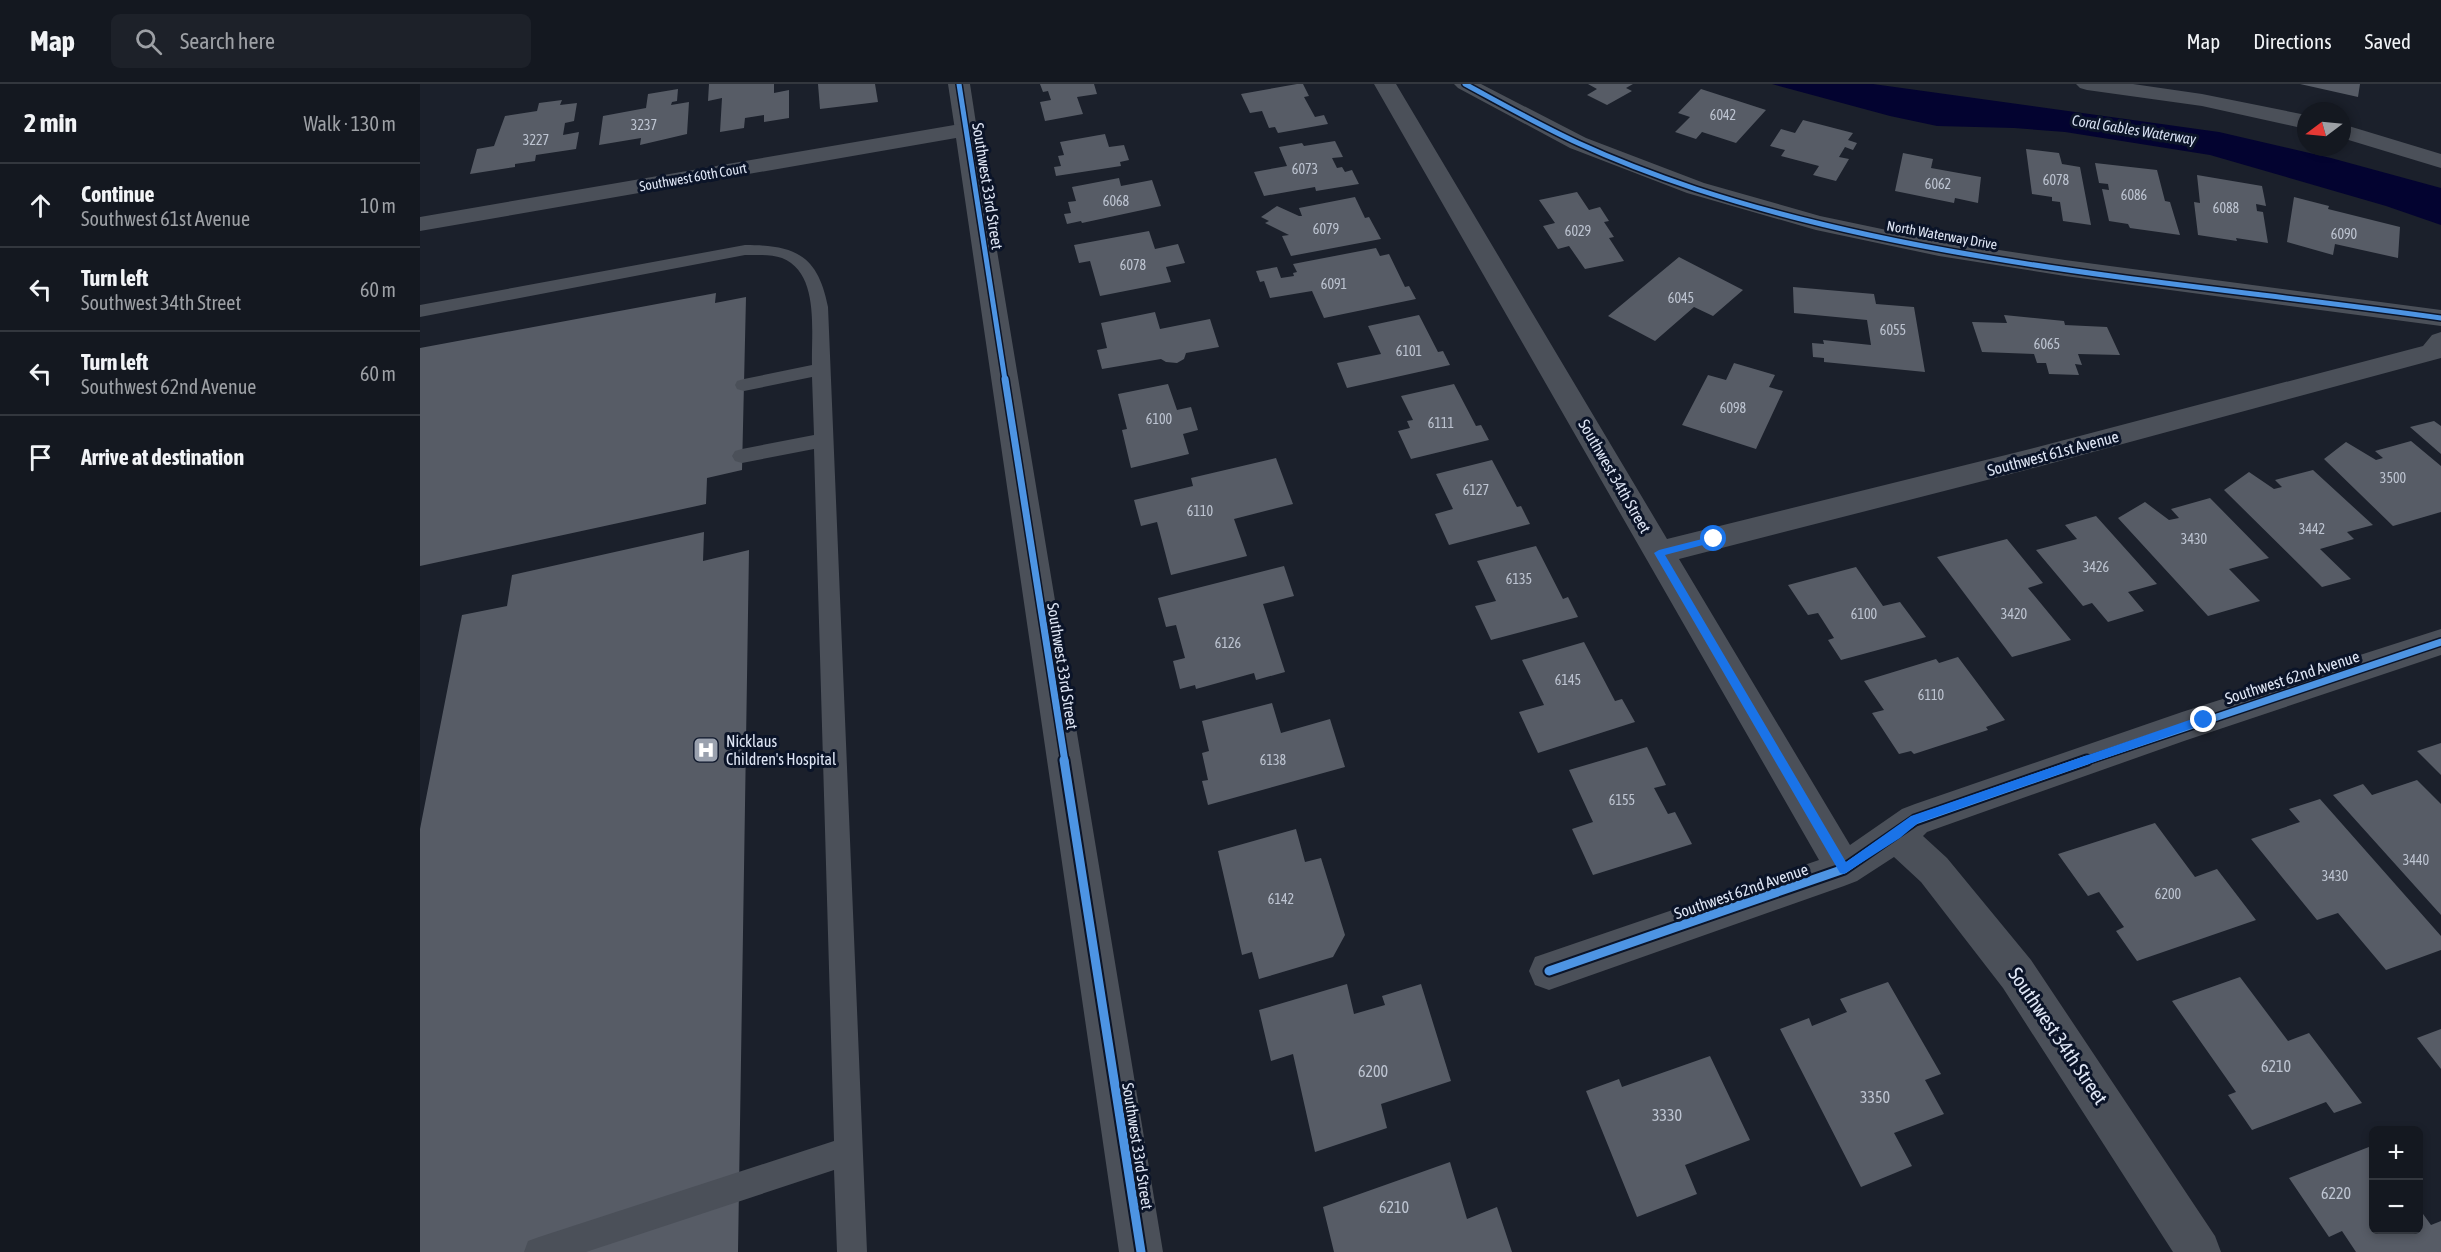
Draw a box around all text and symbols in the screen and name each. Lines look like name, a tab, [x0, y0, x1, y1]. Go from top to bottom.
search box	[111, 14, 531, 68]
text: Map	[30, 25, 75, 57]
icon: search	[132, 25, 165, 58]
text: Search here	[180, 28, 275, 54]
text: Map	[2186, 29, 2220, 53]
text: Directions	[2253, 29, 2332, 53]
text: Saved	[2365, 29, 2411, 53]
north arrow	[2297, 102, 2351, 156]
house number: 6042	[1710, 107, 1736, 123]
text: 2 min	[24, 108, 77, 138]
water label: Coral Gables Waterway	[2071, 111, 2198, 148]
text: Walk · 130 m	[304, 112, 396, 135]
house number: 3237	[631, 117, 657, 133]
street label: Southwest 33rd Street	[969, 121, 1007, 251]
house number: 3227	[523, 132, 549, 148]
street label: Southwest 60th Court	[638, 160, 748, 194]
house number: 6073	[1292, 161, 1318, 177]
house number: 6078	[2043, 172, 2070, 188]
house number: 6062	[1925, 176, 1951, 192]
text: Continue	[81, 181, 155, 207]
house number: 6086	[2121, 187, 2148, 203]
icon: ahead	[24, 189, 57, 222]
house number: 6068	[1103, 193, 1130, 209]
text: 10 m	[360, 194, 396, 217]
house number: 6088	[2213, 200, 2240, 216]
text: Southwest 61st Avenue	[81, 207, 250, 230]
street label: North Waterway Drive	[1886, 217, 1998, 253]
house number: 6079	[1313, 221, 1339, 237]
house number: 6029	[1565, 223, 1591, 239]
house number: 6090	[2331, 226, 2358, 242]
house number: 6078	[1120, 257, 1147, 273]
text: Turn left	[81, 265, 148, 291]
icon: left	[24, 273, 57, 306]
house number: 6091	[1321, 276, 1347, 292]
text: 60 m	[360, 278, 396, 301]
house number: 6045	[1668, 290, 1694, 306]
text: Southwest 34th Street	[81, 291, 241, 314]
house number: 6055	[1880, 322, 1906, 338]
house number: 6065	[2034, 336, 2060, 352]
house number: 6101	[1396, 343, 1422, 359]
text: Turn left	[81, 349, 148, 375]
icon: left	[24, 357, 57, 390]
text: 60 m	[360, 362, 396, 385]
text: Southwest 62nd Avenue	[81, 375, 256, 398]
house number: 6098	[1720, 400, 1747, 416]
house number: 6100	[1146, 411, 1173, 427]
house number: 6111	[1428, 415, 1454, 431]
street label: Southwest 34th Street	[1575, 416, 1655, 536]
street label: Southwest 61st Avenue	[1985, 427, 2121, 479]
icon: arrive	[24, 441, 57, 474]
text: Arrive at destination	[81, 444, 244, 470]
house number: 3500	[2380, 470, 2407, 486]
house number: 6127	[1463, 482, 1489, 498]
house number: 6110	[1187, 503, 1214, 519]
house number: 3442	[2299, 521, 2325, 537]
route start	[1700, 525, 1726, 551]
house number: 3430	[2181, 531, 2208, 547]
house number: 3426	[2083, 559, 2110, 575]
house number: 6135	[1506, 571, 1532, 587]
street label: Southwest 33rd Street	[1044, 601, 1082, 731]
house number: 6100	[1851, 606, 1878, 622]
house number: 3420	[2001, 606, 2028, 622]
house number: 6126	[1215, 635, 1242, 651]
street label: Southwest 62nd Avenue	[2222, 647, 2362, 707]
house number: 6145	[1555, 672, 1581, 688]
house number: 6110	[1918, 687, 1945, 703]
route end	[2190, 706, 2216, 732]
place label: Nicklaus Children's Hospital	[726, 732, 837, 769]
hospital icon: Nicklaus Children's Hospital	[691, 735, 721, 765]
house number: 6138	[1260, 752, 1287, 768]
house number: 6155	[1609, 792, 1635, 808]
house number: 3440	[2403, 852, 2430, 868]
street label: Southwest 62nd Avenue	[1672, 860, 1810, 922]
house number: 3430	[2322, 868, 2349, 884]
house number: 6200	[2155, 886, 2182, 902]
house number: 6142	[1268, 891, 1294, 907]
street label: Southwest 34th Street	[2004, 963, 2113, 1109]
house number: 6210	[2261, 1057, 2291, 1075]
house number: 6200	[1358, 1062, 1388, 1080]
street label: Southwest 33rd Street	[1119, 1081, 1157, 1211]
house number: 3350	[1860, 1088, 1890, 1106]
house number: 3330	[1652, 1106, 1682, 1124]
map controls	[2369, 1126, 2423, 1234]
button: +	[2369, 1126, 2423, 1180]
button: −	[2369, 1180, 2423, 1234]
house number: 6220	[2321, 1184, 2351, 1202]
house number: 6210	[1379, 1198, 1409, 1216]

